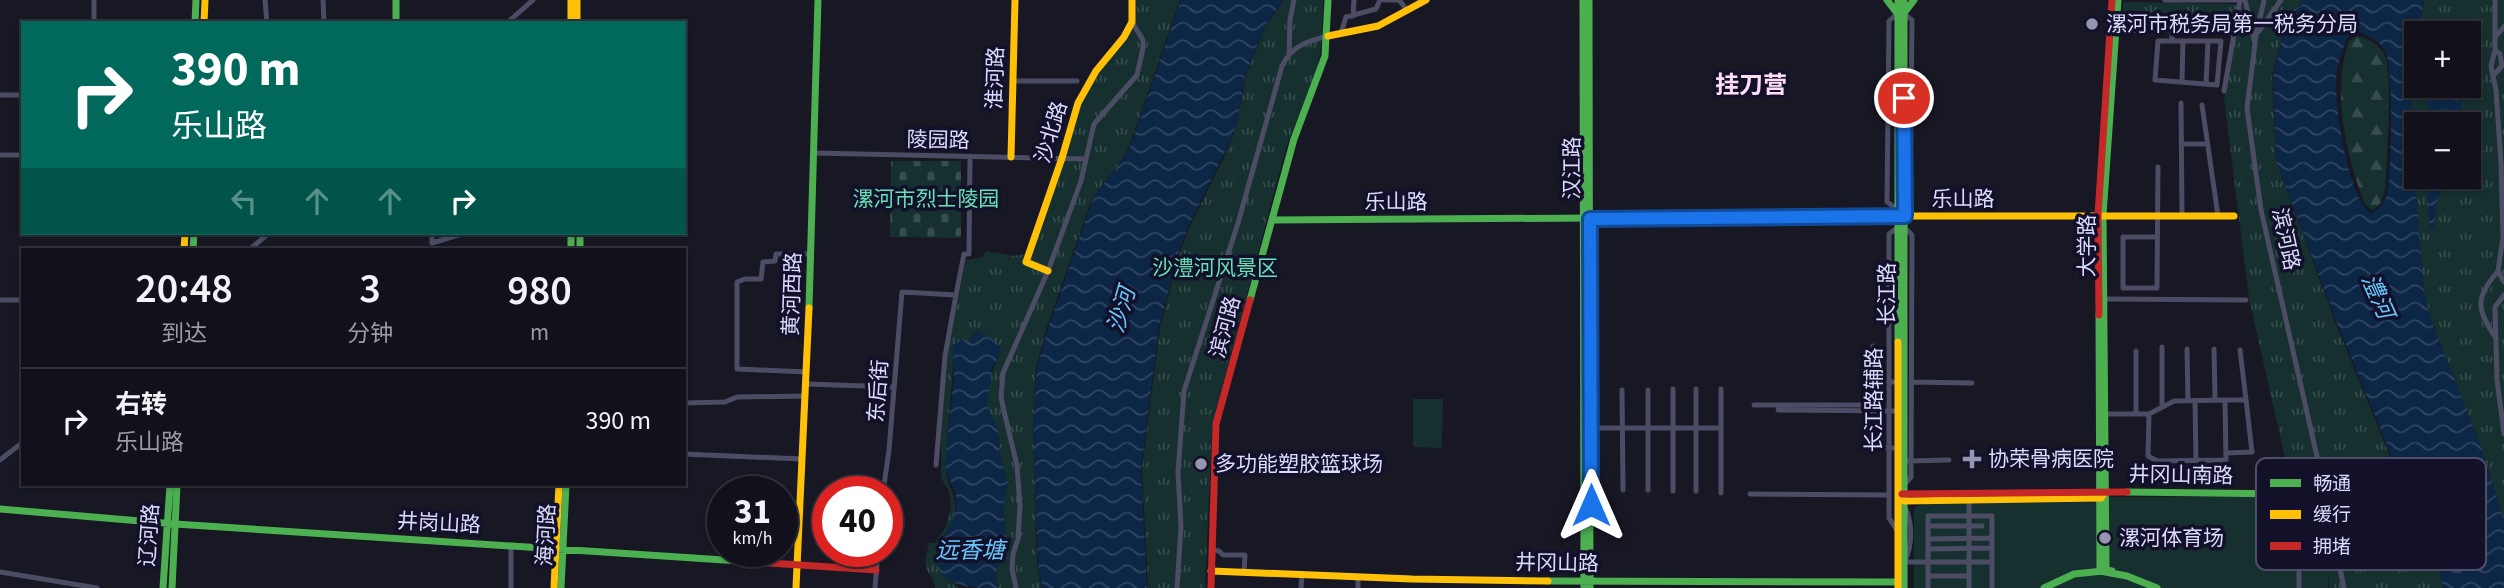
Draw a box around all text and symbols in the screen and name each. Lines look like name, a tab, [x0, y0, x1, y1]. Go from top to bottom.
place label: 漯河市税务局第一税务分局	[2106, 9, 2358, 39]
marker: 漯河市税务局第一税务分局	[2084, 16, 2100, 32]
map controls	[2404, 21, 2481, 189]
button: +	[2404, 21, 2481, 98]
text: 390 m	[171, 35, 300, 105]
street label: 淮河路	[979, 46, 1011, 110]
icon: right	[56, 49, 147, 140]
district label: 挂刀营	[1715, 68, 1787, 103]
pin	[1874, 68, 1934, 128]
icon: arrive	[1885, 79, 1923, 117]
street label: 沙北路	[1027, 97, 1075, 167]
text: 乐山路	[171, 104, 267, 150]
button: −	[2404, 112, 2481, 189]
street label: 陵园路	[906, 124, 970, 156]
street label: 汉江路	[1557, 137, 1587, 200]
icon: left	[225, 182, 263, 220]
icon: ahead	[298, 182, 336, 220]
icon: ahead	[371, 182, 409, 220]
icon: right	[444, 182, 482, 220]
park label: 漯河市烈士陵园	[853, 184, 1000, 214]
street label: 乐山路	[1932, 184, 1995, 214]
street label: 乐山路	[1365, 187, 1428, 217]
street label: 滨河路	[2265, 205, 2307, 273]
street label: 大学路	[2072, 215, 2102, 278]
street label: 黄河西路	[776, 252, 808, 336]
park label: 沙澧河风景区	[1152, 253, 1278, 283]
text: 20:48	[135, 259, 233, 319]
text: 3	[359, 259, 381, 319]
text: 980	[507, 261, 572, 321]
street label: 长江路	[1872, 263, 1902, 326]
water label: 澧河	[2353, 268, 2404, 328]
water label: 沙河	[1099, 280, 1145, 337]
street label: 滨河路	[1202, 293, 1248, 361]
text: m	[530, 316, 549, 349]
text: 到达	[161, 317, 207, 350]
text: 分钟	[347, 317, 393, 350]
street label: 长江路辅路	[1859, 348, 1889, 453]
street label: 东后街	[861, 359, 895, 423]
text: 右转	[115, 386, 167, 423]
icon: right	[56, 402, 94, 440]
text: 390 m	[585, 402, 651, 439]
text: 乐山路	[115, 426, 184, 459]
place label: 协荣骨病医院	[1988, 444, 2114, 474]
place label: 多功能塑胶篮球场	[1215, 449, 1383, 479]
marker: 协荣骨病医院	[1962, 449, 1982, 469]
marker: 多功能塑胶篮球场	[1193, 456, 1209, 472]
legend	[2256, 458, 2486, 570]
street label: 井冈山南路	[2128, 459, 2234, 491]
position arrow	[1554, 468, 1628, 542]
text: 畅通	[2313, 471, 2351, 498]
speed limit sign: 40	[812, 476, 903, 567]
text: 31	[734, 487, 771, 537]
text: 缓行	[2313, 502, 2351, 529]
street label: 辽河路	[132, 503, 166, 567]
street label: 海河路	[529, 503, 563, 567]
street label: 井岗山路	[396, 506, 482, 540]
place label: 漯河体育场	[2119, 523, 2224, 553]
text: km/h	[733, 526, 772, 551]
marker: 漯河体育场	[2097, 530, 2113, 546]
water label: 远香塘	[936, 534, 1009, 567]
text: 拥堵	[2313, 534, 2351, 561]
street label: 井冈山路	[1515, 547, 1599, 579]

